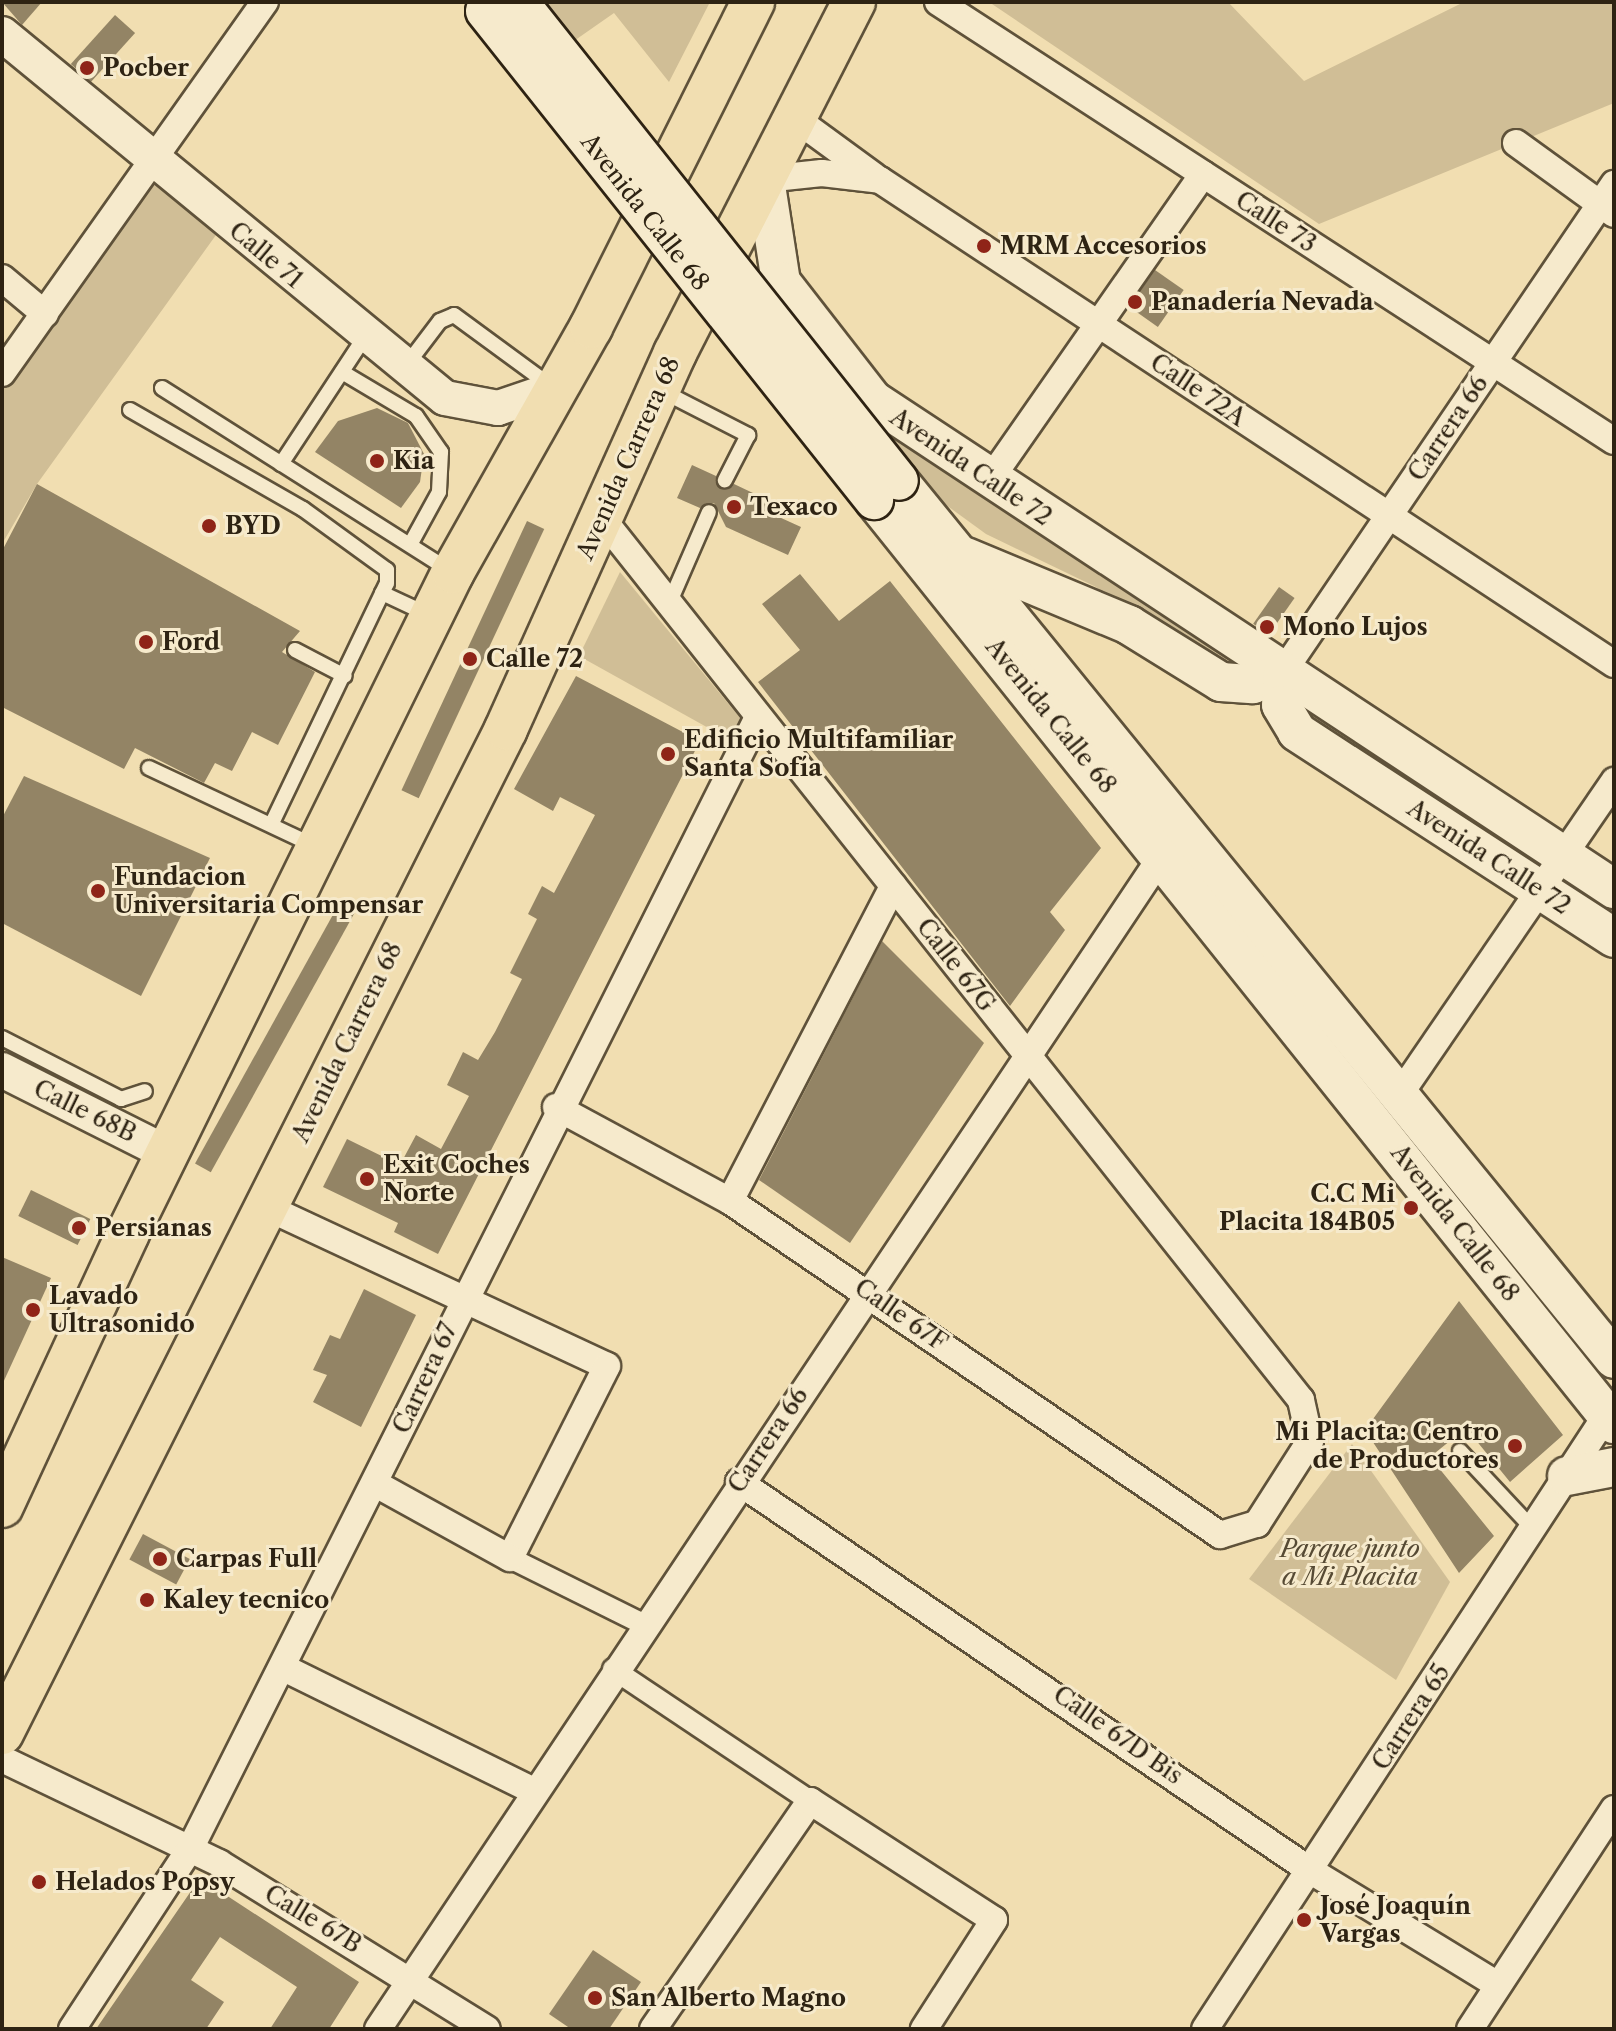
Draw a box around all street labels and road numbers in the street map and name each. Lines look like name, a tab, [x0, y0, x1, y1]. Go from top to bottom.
street label: Avenida Calle 68	[575, 128, 715, 296]
street label: Calle 73	[1230, 185, 1322, 259]
street label: Calle 71	[223, 216, 309, 294]
street label: Calle 72A	[1145, 348, 1251, 432]
street label: Avenida Carrera 68	[570, 352, 686, 564]
street label: Carrera 66	[1402, 370, 1494, 486]
street label: Avenida Calle 72	[885, 402, 1057, 532]
street label: Avenida Calle 68	[980, 632, 1122, 800]
street label: Avenida Calle 72	[1402, 793, 1576, 921]
street label: Calle 67G	[911, 913, 1001, 1017]
street label: Avenida Carrera 68	[286, 937, 408, 1147]
street label: Calle 68B	[29, 1074, 141, 1148]
street label: Avenida Calle 68	[1385, 1139, 1525, 1307]
street label: Calle 67F	[849, 1273, 953, 1357]
street label: Carrera 67	[387, 1318, 463, 1438]
street label: Carrera 66	[722, 1382, 814, 1498]
street label: Carrera 65	[1366, 1659, 1456, 1775]
street label: Calle 67D Bis	[1048, 1680, 1188, 1790]
street label: Calle 67B	[259, 1879, 367, 1959]

